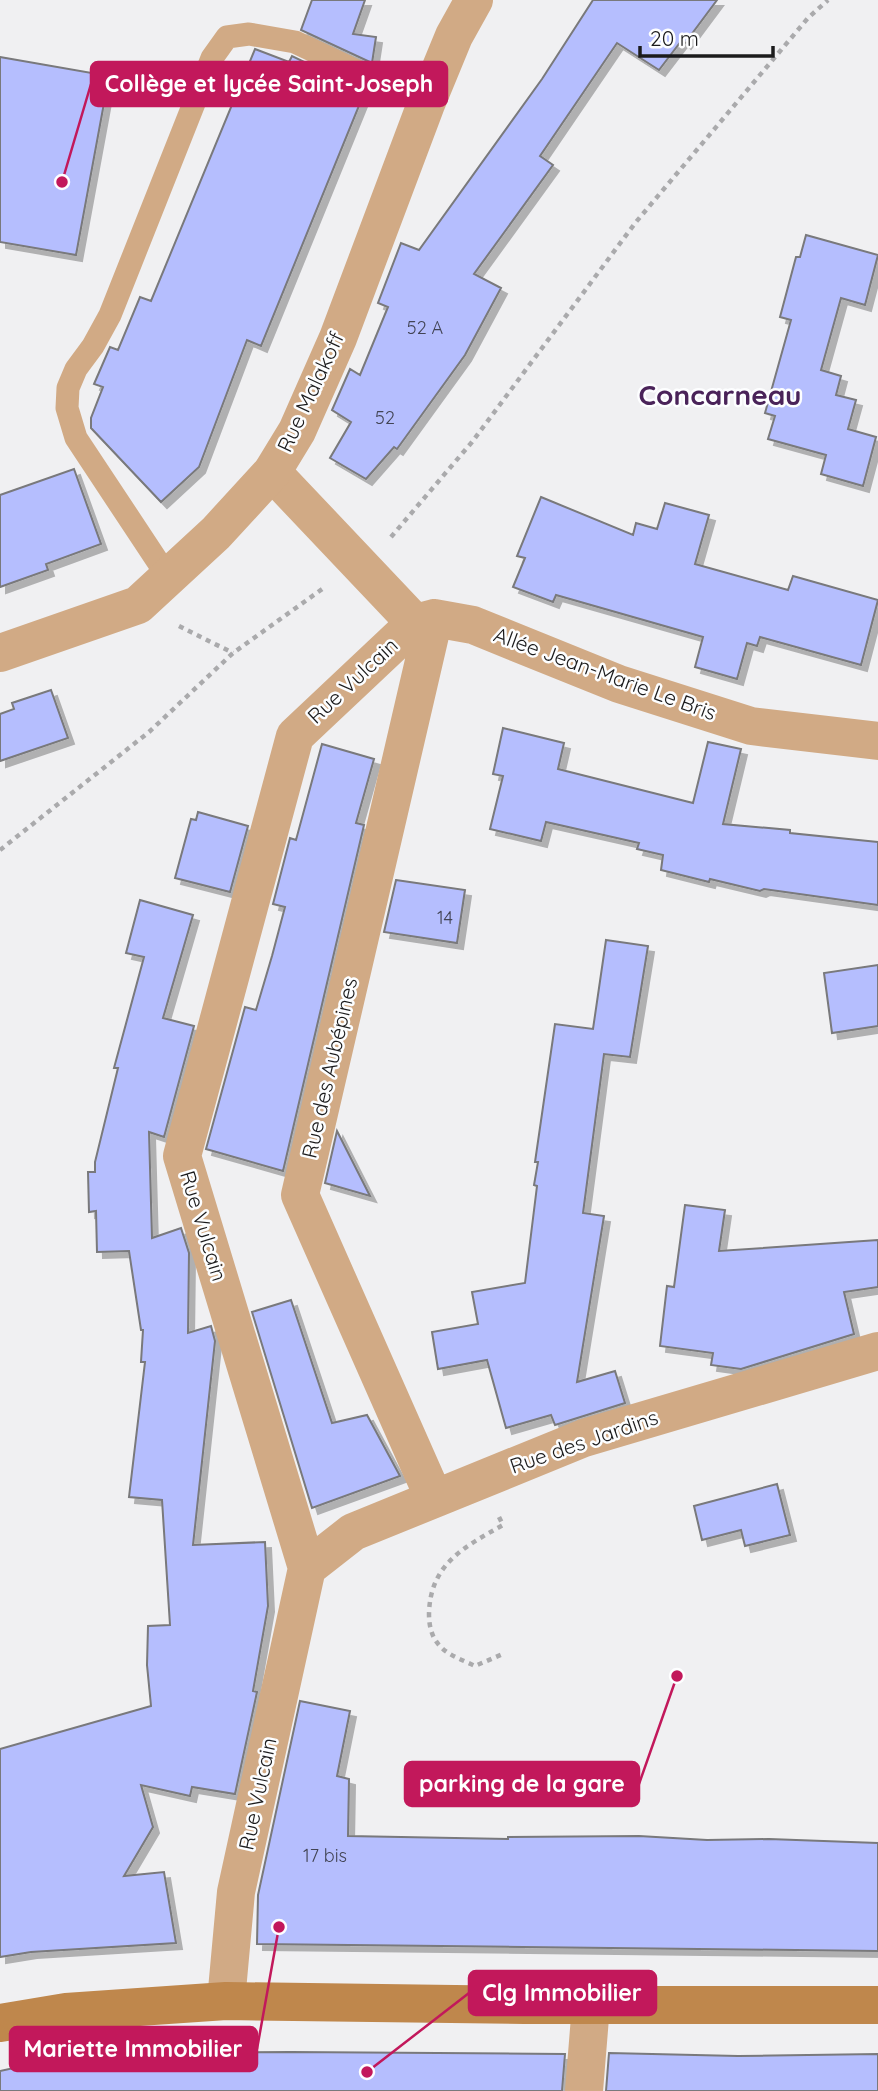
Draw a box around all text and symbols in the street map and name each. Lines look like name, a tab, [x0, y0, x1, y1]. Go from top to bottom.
scale bar	[640, 14, 773, 58]
text: 20 m	[650, 25, 699, 51]
callout: Collège et lycée Saint-Joseph	[91, 62, 447, 106]
text: Collège et lycée Saint-Joseph	[105, 69, 433, 98]
house number: 52 A	[407, 316, 444, 339]
street label: Rue Malakoff	[271, 327, 349, 456]
district label: Concarneau	[638, 377, 802, 412]
house number: 52	[375, 406, 395, 429]
street label: Allée Jean-Marie Le Bris	[491, 621, 720, 725]
street label: Rue Vulcain	[302, 632, 403, 729]
house number: 14	[437, 906, 453, 929]
street label: Rue des Aubépines	[296, 975, 362, 1161]
street label: Rue Vulcain	[175, 1167, 233, 1284]
street label: Rue des Jardins	[506, 1404, 661, 1479]
street label: Rue Vulcain	[232, 1735, 282, 1852]
callout: parking de la gare	[405, 1762, 639, 1806]
text: parking de la gare	[419, 1769, 625, 1798]
house number: 17 bis	[303, 1844, 347, 1867]
callout: Clg Immobilier	[469, 1971, 656, 2015]
text: Clg Immobilier	[482, 1978, 642, 2007]
callout: Mariette Immobilier	[10, 2027, 257, 2071]
text: Mariette Immobilier	[23, 2034, 243, 2063]

